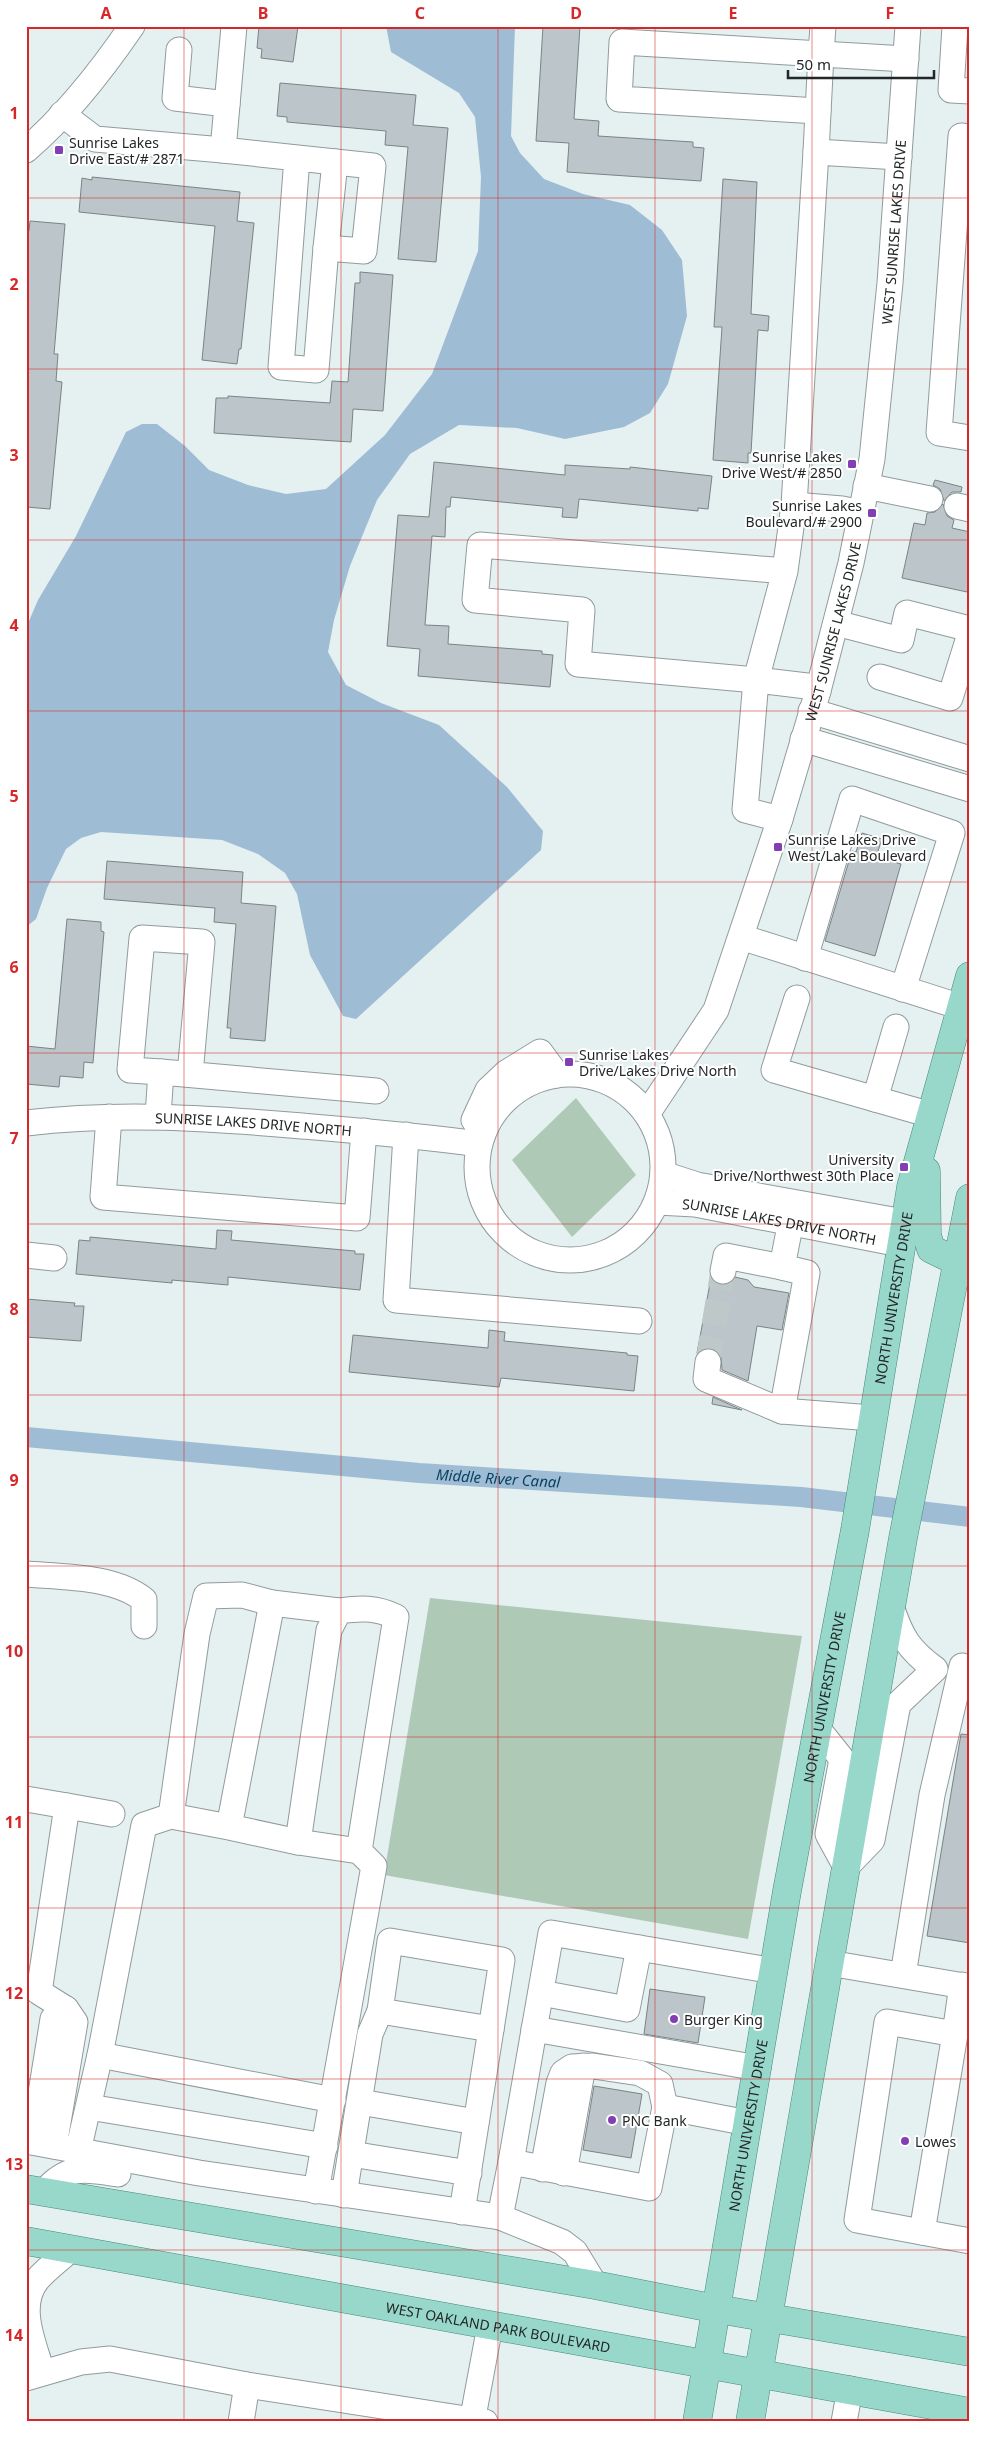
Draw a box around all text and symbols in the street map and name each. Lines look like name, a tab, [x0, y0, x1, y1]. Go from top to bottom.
text: A	[100, 2, 112, 24]
text: B	[258, 2, 268, 24]
text: C	[415, 2, 425, 24]
text: D	[570, 2, 582, 24]
text: E	[729, 2, 738, 24]
text: F	[886, 2, 894, 24]
scale bar	[788, 48, 935, 80]
text: 50 m	[796, 54, 831, 74]
text: 1	[9, 102, 19, 124]
place label: Sunrise Lakes Drive East/# 2871	[69, 133, 185, 168]
street label: WEST SUNRISE LAKES DRIVE	[876, 139, 910, 325]
marker: Sunrise Lakes Drive East/# 2871	[53, 144, 65, 156]
text: 2	[9, 273, 19, 295]
text: 3	[9, 444, 19, 466]
place label: Sunrise Lakes Drive West/# 2850	[721, 447, 842, 482]
marker: Sunrise Lakes Drive West/# 2850	[846, 458, 858, 470]
place label: Sunrise Lakes Boulevard/# 2900	[746, 496, 862, 531]
marker: Sunrise Lakes Boulevard/# 2900	[866, 507, 878, 519]
street label: WEST SUNRISE LAKES DRIVE	[800, 540, 865, 724]
text: 4	[9, 614, 19, 636]
text: 5	[9, 785, 19, 807]
place label: Sunrise Lakes Drive West/Lake Boulevard	[788, 830, 926, 865]
marker: Sunrise Lakes Drive West/Lake Boulevard	[772, 841, 784, 853]
text: 6	[9, 956, 19, 978]
place label: Sunrise Lakes Drive/Lakes Drive North	[579, 1045, 737, 1080]
marker: Sunrise Lakes Drive/Lakes Drive North	[563, 1056, 575, 1068]
street label: SUNRISE LAKES DRIVE NORTH	[155, 1108, 353, 1140]
text: 7	[9, 1127, 19, 1149]
place label: University Drive/Northwest 30th Place	[713, 1150, 895, 1185]
marker: University Drive/Northwest 30th Place	[898, 1161, 910, 1173]
street label: SUNRISE LAKES DRIVE NORTH	[682, 1194, 878, 1249]
street label: NORTH UNIVERSITY DRIVE	[869, 1210, 916, 1386]
text: 8	[9, 1298, 19, 1320]
water label: Middle River Canal	[435, 1464, 562, 1492]
text: 9	[9, 1469, 19, 1491]
street label: NORTH UNIVERSITY DRIVE	[798, 1610, 849, 1784]
text: 10	[5, 1640, 23, 1662]
text: 11	[5, 1811, 23, 1833]
text: 12	[5, 1982, 23, 2004]
place label: Burger King	[684, 2010, 763, 2029]
marker: Burger King	[668, 2013, 680, 2025]
street label: NORTH UNIVERSITY DRIVE	[723, 2038, 771, 2213]
place label: PNC Bank	[622, 2111, 687, 2130]
marker: PNC Bank	[606, 2114, 618, 2126]
place label: Lowes	[915, 2132, 956, 2151]
marker: Lowes	[899, 2135, 911, 2147]
text: 13	[5, 2153, 23, 2175]
street label: WEST OAKLAND PARK BOULEVARD	[384, 2297, 612, 2356]
text: 14	[5, 2324, 23, 2346]

